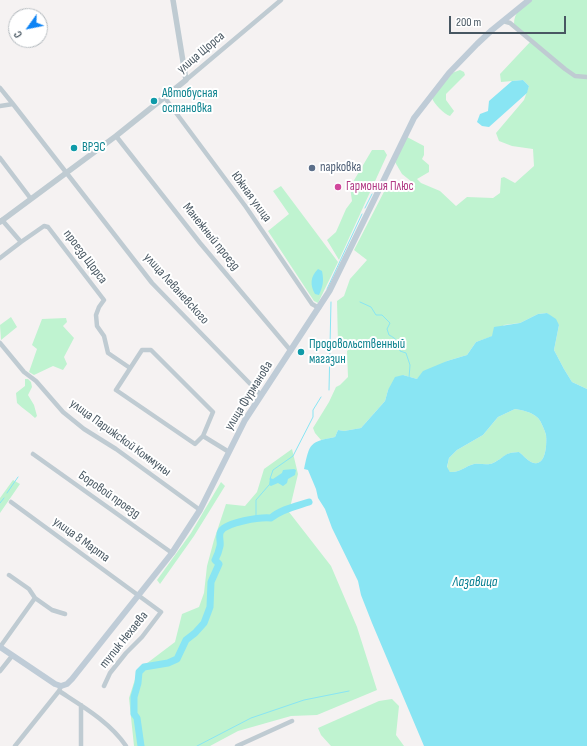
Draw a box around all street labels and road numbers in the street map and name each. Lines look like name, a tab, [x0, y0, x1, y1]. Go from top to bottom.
street label: улица Щорса	[174, 29, 228, 77]
street label: Южная улица	[227, 169, 275, 225]
street label: Манежный проезд	[179, 200, 243, 274]
street label: проезд Щорса	[60, 227, 110, 287]
street label: улица Леваневского	[140, 250, 212, 328]
street label: улица Фурманова	[222, 359, 276, 433]
street label: улица Парижской Коммуны	[66, 396, 174, 480]
street label: Боровой проезд	[75, 468, 143, 522]
street label: улица 8 Марта	[49, 514, 113, 566]
street label: тупик Нехаева	[96, 608, 152, 672]

